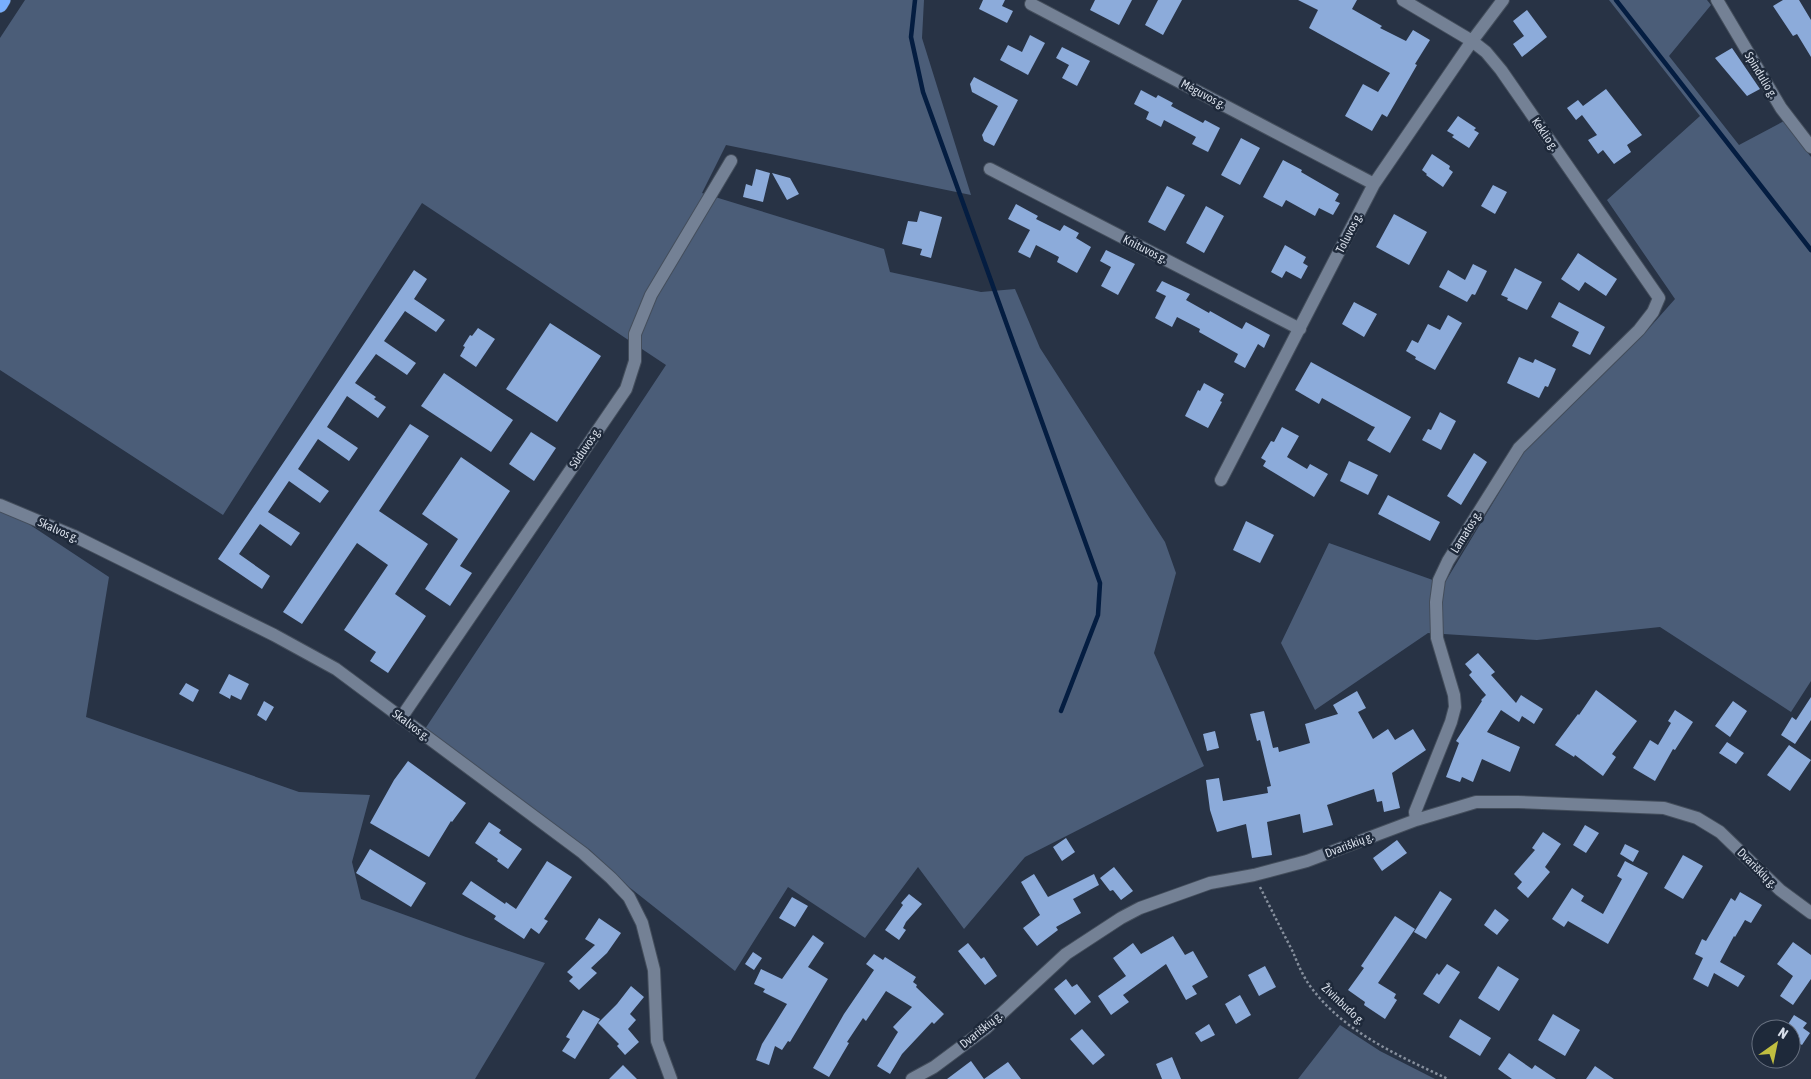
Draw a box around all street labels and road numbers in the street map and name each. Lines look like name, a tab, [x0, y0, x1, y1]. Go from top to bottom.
street label: Spindulio g.	[1742, 49, 1780, 101]
street label: Mėguvos g.	[1178, 77, 1228, 111]
street label: Keklio g.	[1529, 115, 1561, 153]
street label: Toluvos g.	[1333, 211, 1365, 255]
street label: Knituvos g.	[1121, 232, 1169, 266]
street label: Sūduvos g.	[566, 425, 604, 471]
street label: Lamatos g.	[1448, 509, 1484, 555]
street label: Skalvos g.	[36, 515, 80, 545]
street label: Skalvos g.	[390, 707, 432, 743]
street label: Dvariškių g.	[1323, 829, 1375, 861]
street label: Dvariškių g.	[1734, 845, 1780, 891]
street label: Živinbudo g.	[1319, 981, 1367, 1027]
street label: Dvariškių g.	[957, 1009, 1005, 1051]

